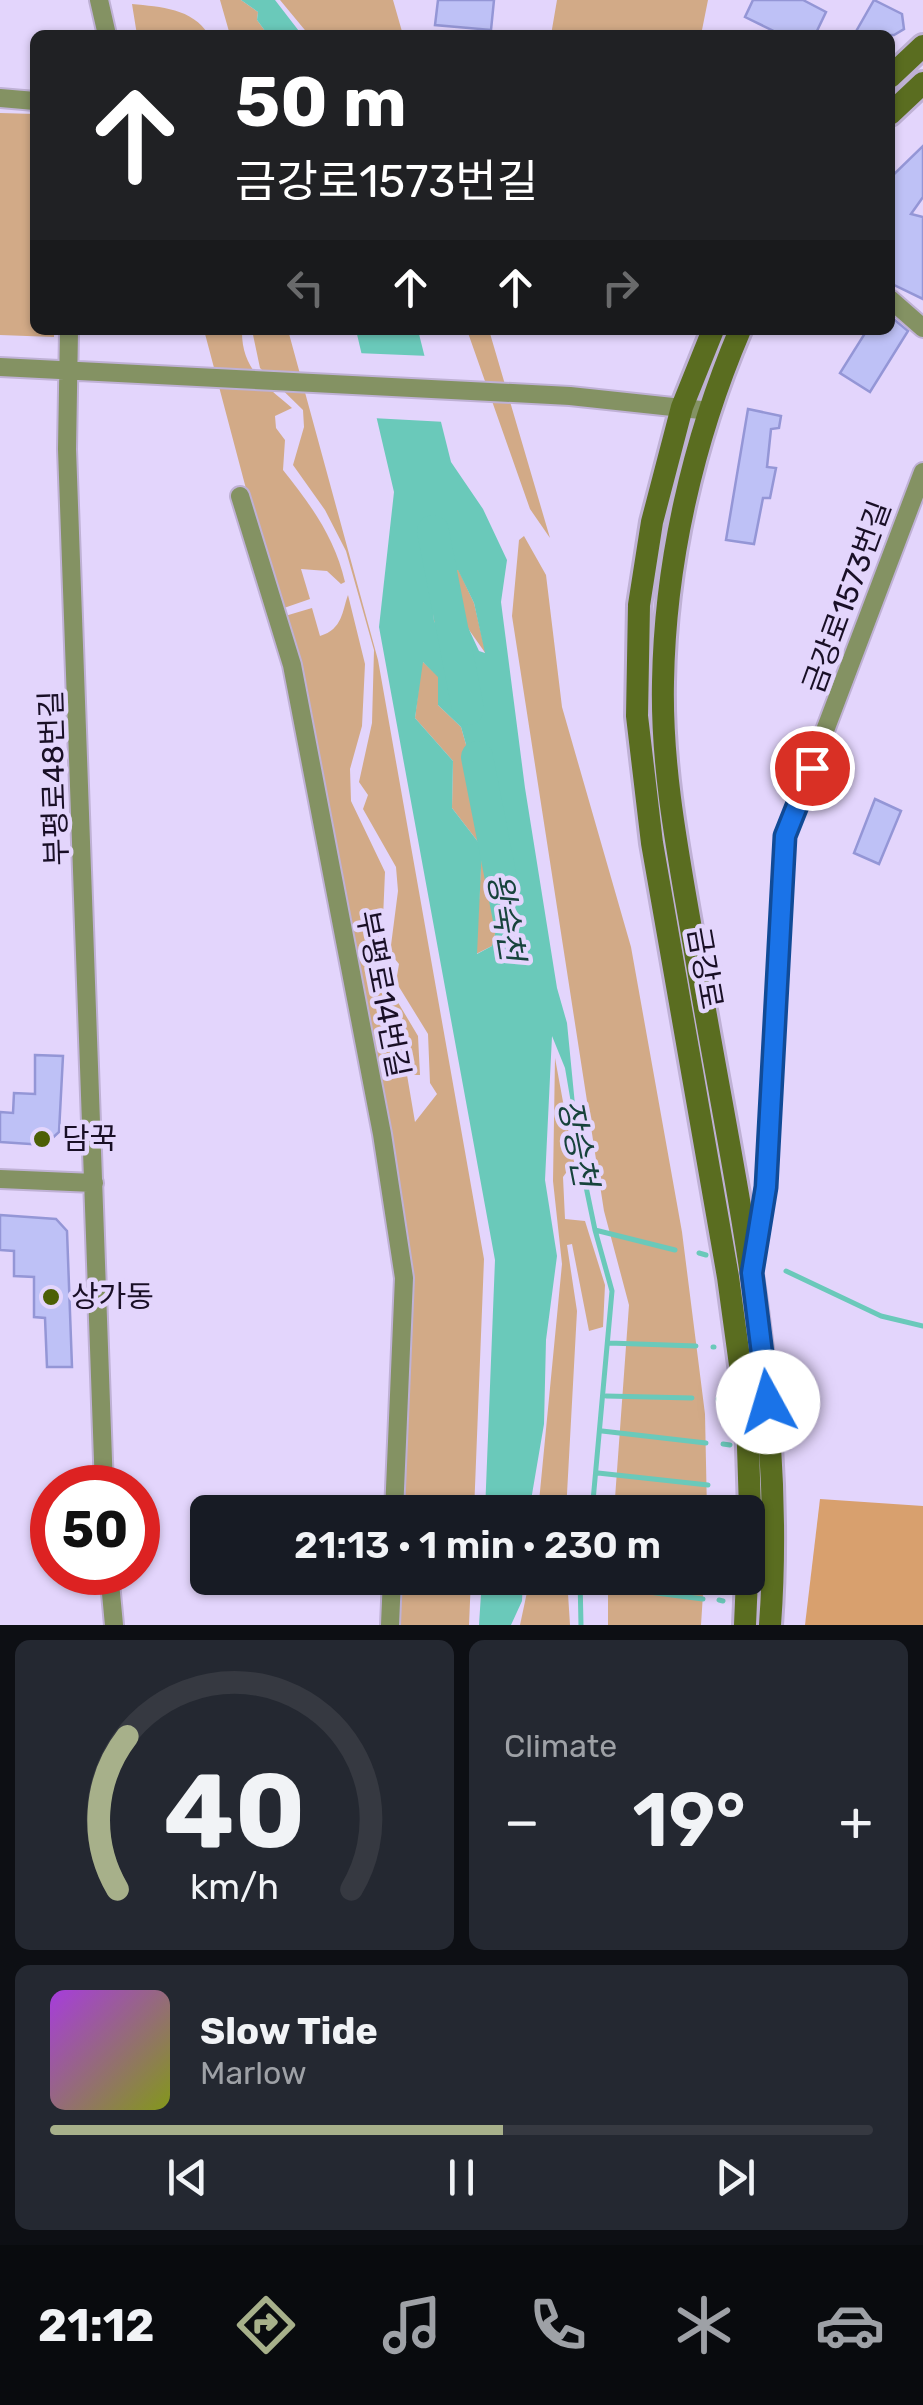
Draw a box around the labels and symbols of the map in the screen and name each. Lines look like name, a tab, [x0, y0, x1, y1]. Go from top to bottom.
street label: 금강로1573번길	[796, 496, 898, 698]
street label: 부평로48번길	[33, 690, 75, 866]
pin	[770, 726, 855, 811]
water label: 왕숙천	[480, 870, 532, 967]
street label: 부평로14번길	[349, 907, 417, 1081]
street label: 금강로	[680, 924, 730, 1012]
water label: 장승천	[551, 1096, 606, 1193]
place label: 담꾹	[62, 1121, 117, 1157]
marker: 담꾹	[31, 1128, 53, 1150]
place label: 상가동	[71, 1279, 154, 1315]
marker: 상가동	[40, 1286, 62, 1308]
position arrow	[716, 1350, 820, 1454]
speed limit sign: 50	[30, 1465, 160, 1595]

